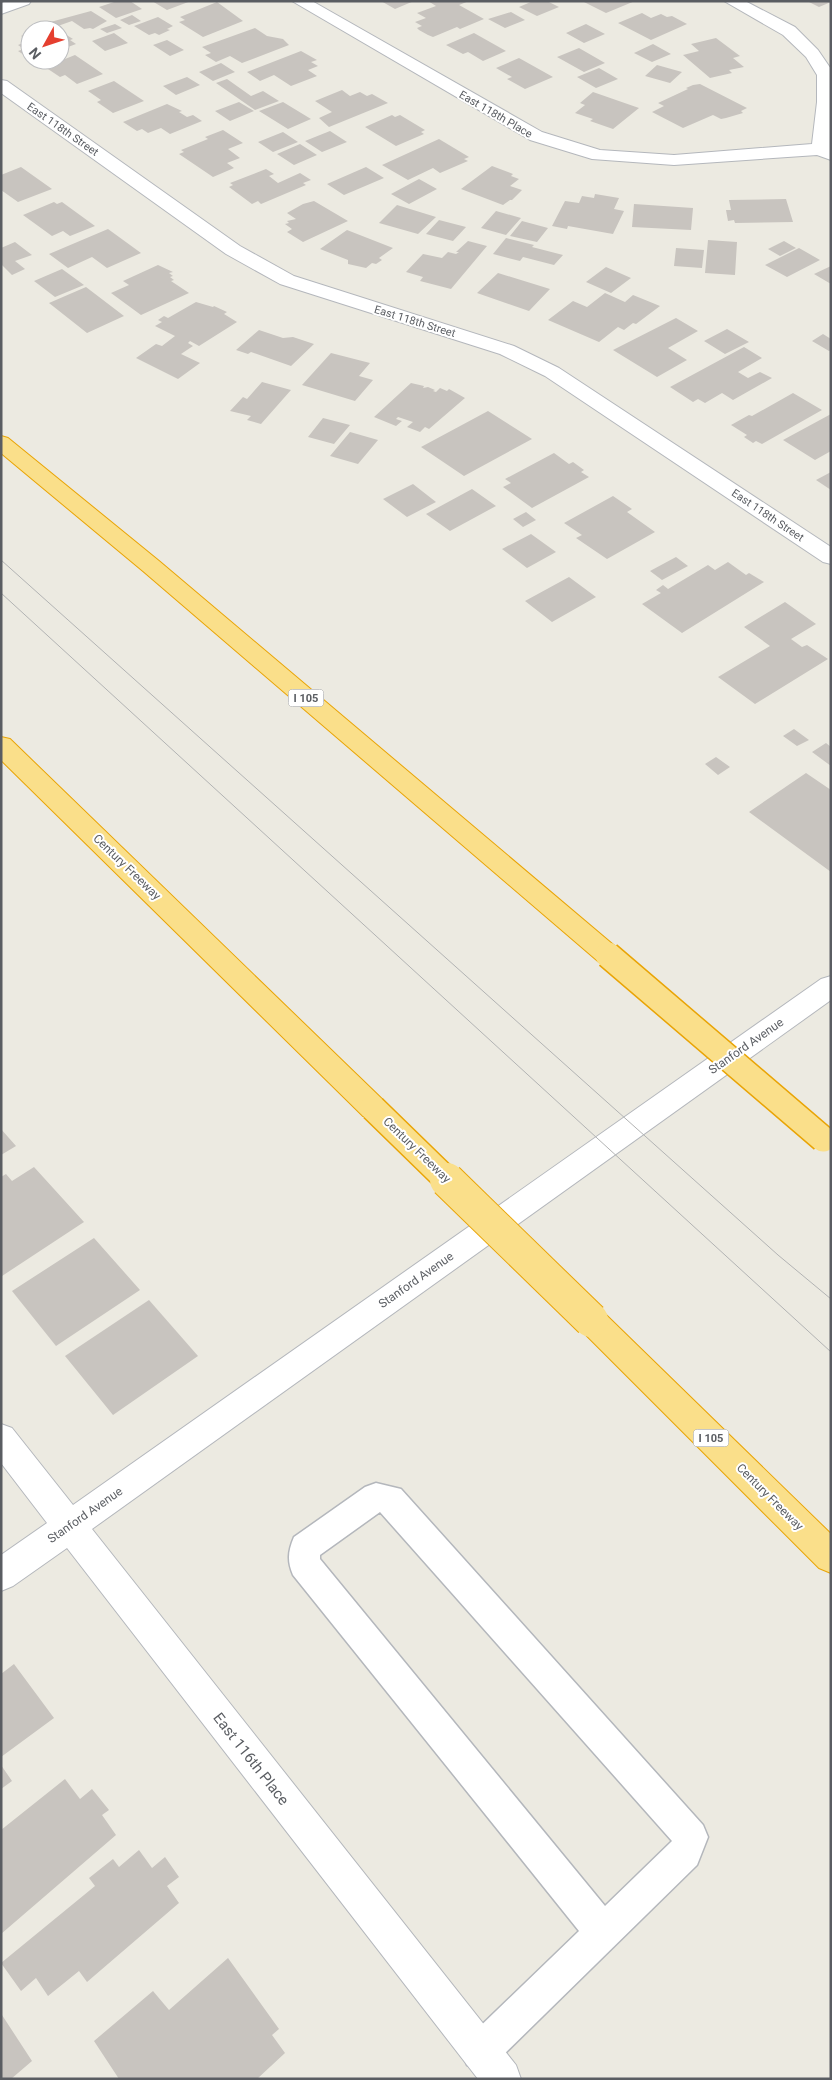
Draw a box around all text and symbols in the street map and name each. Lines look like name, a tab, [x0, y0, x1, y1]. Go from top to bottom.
north arrow	[20, 20, 70, 70]
text: N	[26, 44, 44, 62]
street label: East 118th Place	[457, 88, 535, 141]
street label: East 118th Street	[24, 100, 101, 159]
street label: East 118th Street	[373, 303, 457, 340]
street label: East 118th Street	[729, 486, 807, 545]
road number: I 105	[288, 690, 324, 706]
street label: Century Freeway	[90, 831, 164, 903]
street label: Stanford Avenue	[706, 1015, 786, 1077]
street label: Century Freeway	[380, 1114, 454, 1186]
street label: Stanford Avenue	[376, 1249, 456, 1311]
road number: I 105	[694, 1430, 728, 1446]
street label: Century Freeway	[734, 1461, 806, 1533]
street label: Stanford Avenue	[45, 1484, 125, 1546]
street label: East 116th Place	[209, 1709, 293, 1809]

